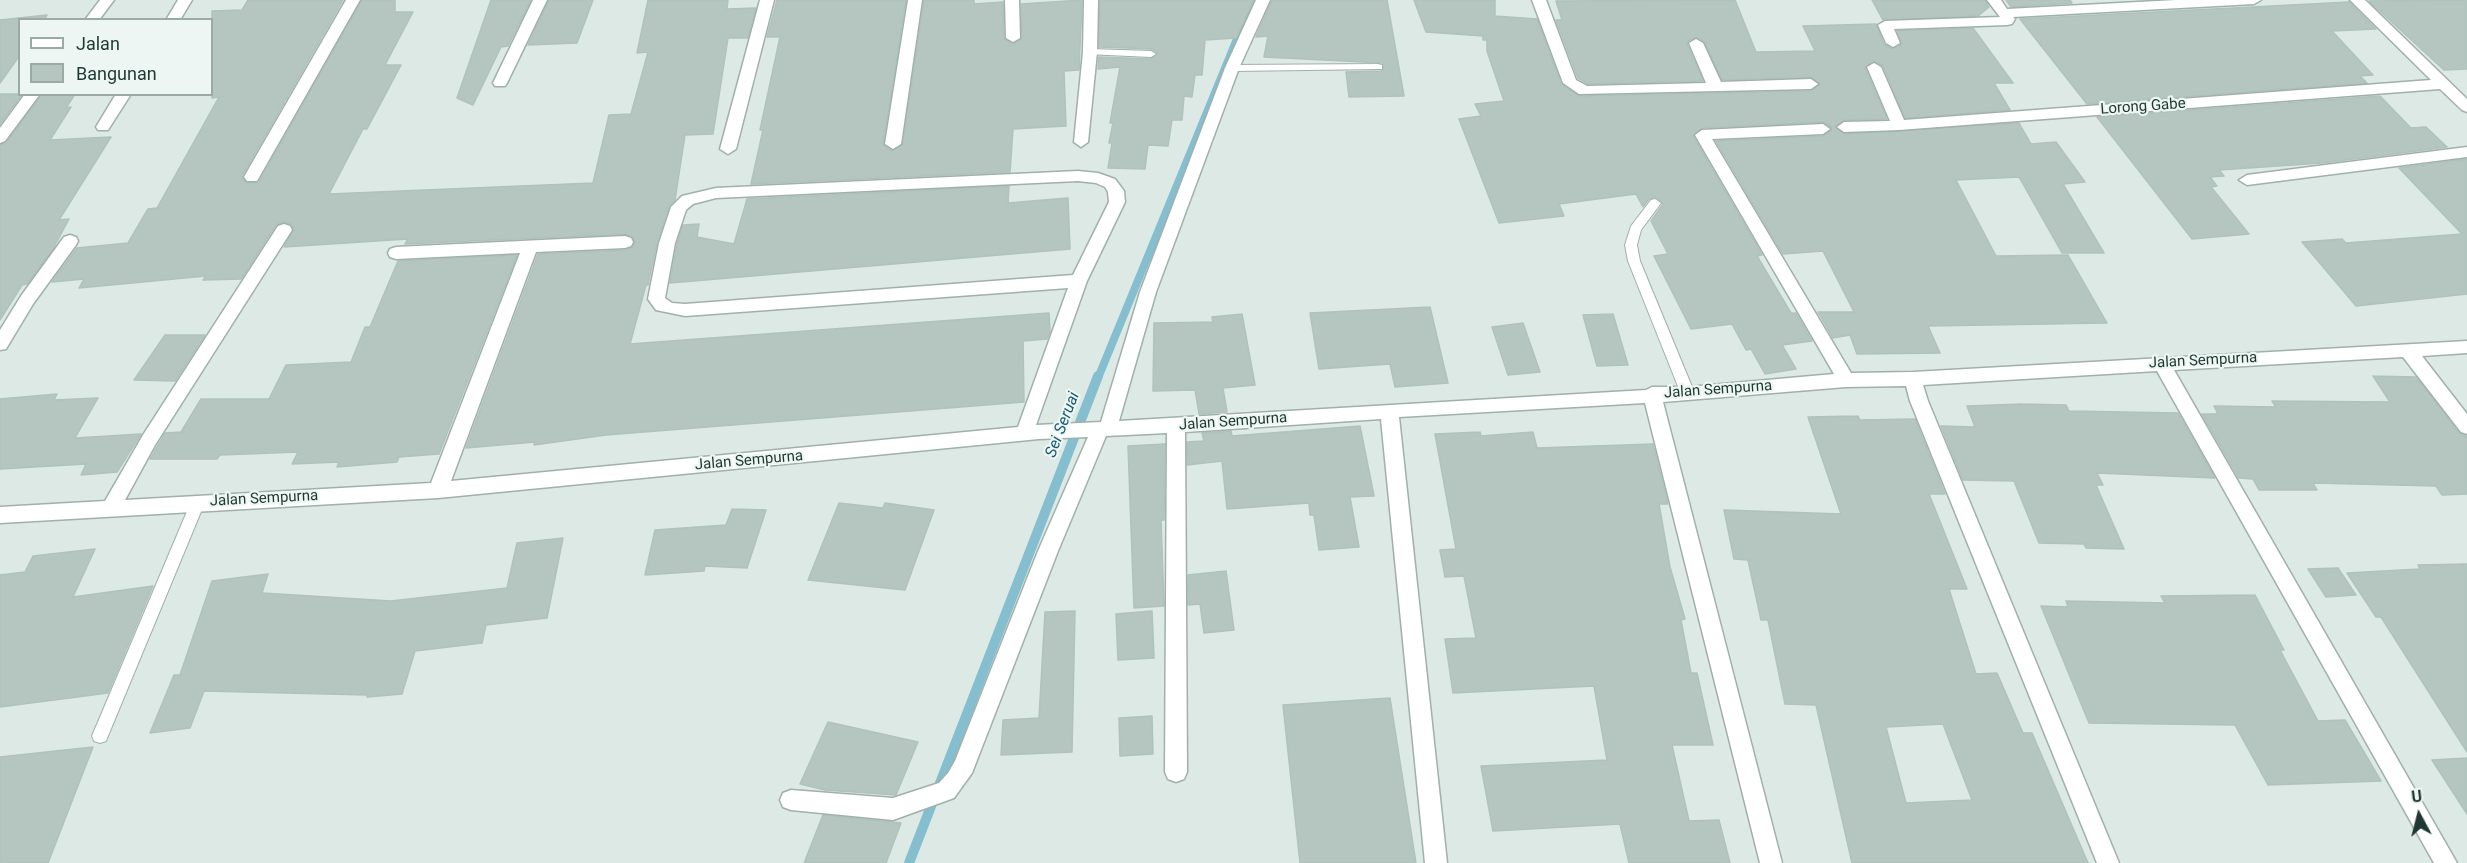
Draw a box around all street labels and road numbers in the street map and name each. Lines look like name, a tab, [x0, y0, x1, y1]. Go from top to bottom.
street label: Lorong Gabe	[2100, 95, 2186, 119]
street label: Jalan Sempurna	[2148, 349, 2258, 373]
street label: Jalan Sempurna	[1663, 377, 1773, 403]
street label: Jalan Sempurna	[1178, 409, 1288, 435]
street label: Jalan Sempurna	[694, 447, 804, 475]
street label: Jalan Sempurna	[209, 487, 319, 511]

